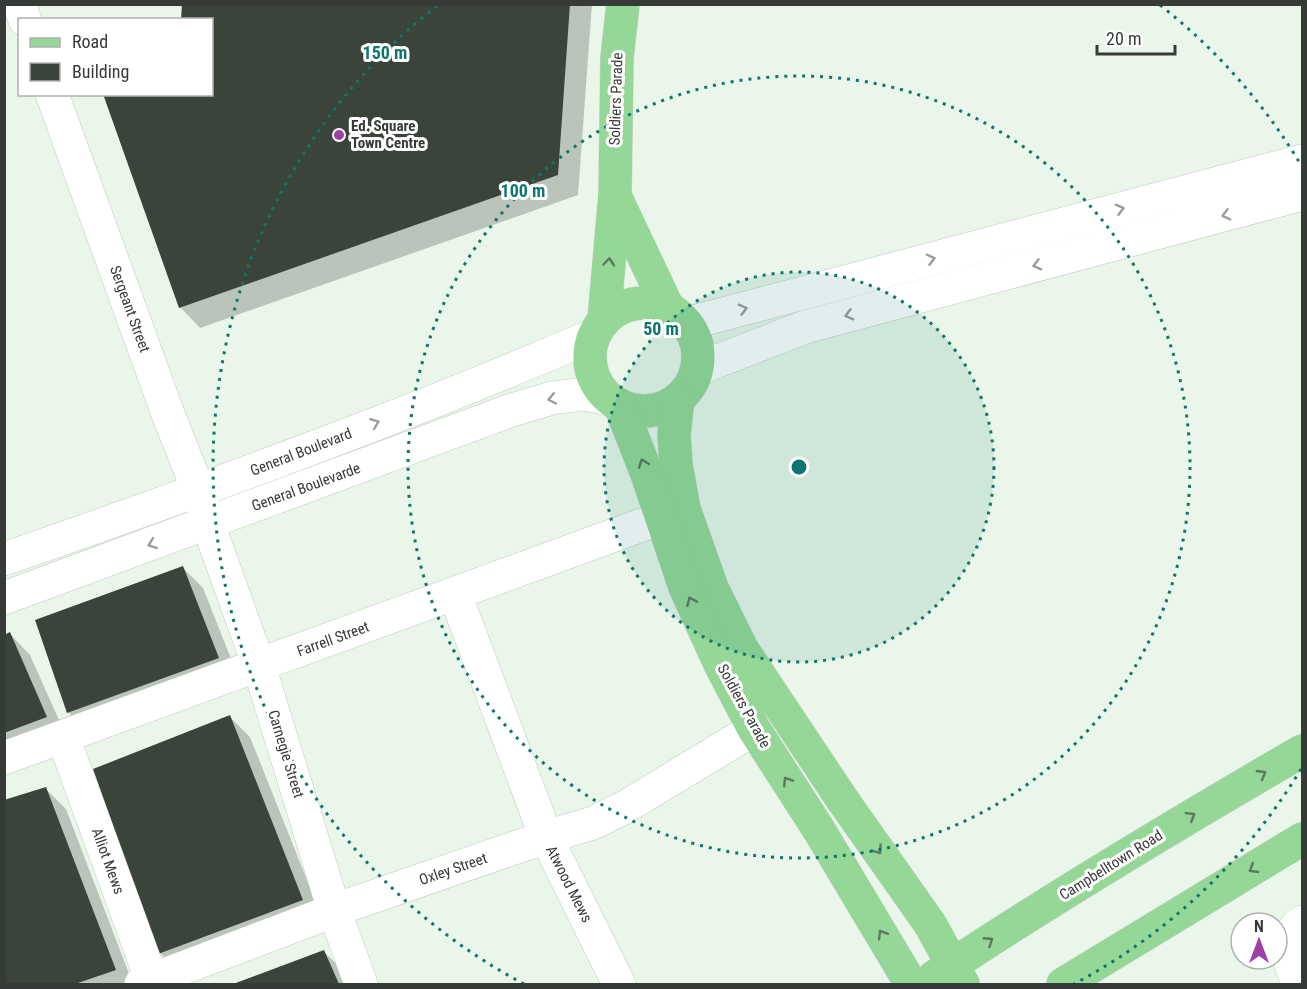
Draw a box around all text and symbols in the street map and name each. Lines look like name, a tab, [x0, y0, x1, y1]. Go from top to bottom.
legend	[18, 18, 213, 96]
scale bar	[1097, 18, 1175, 56]
text: 20 m	[1106, 28, 1141, 49]
text: Road	[72, 31, 108, 52]
text: 150 m	[363, 42, 407, 63]
street label: Soldiers Parade	[605, 52, 627, 146]
text: Building	[72, 61, 129, 82]
place label: Ed. Square Town Centre	[351, 117, 425, 152]
marker: Ed. Square Town Centre	[332, 128, 346, 142]
text: 100 m	[501, 180, 545, 201]
one-way arrow	[1115, 204, 1125, 217]
one-way arrow	[1221, 207, 1231, 220]
one-way arrow	[925, 254, 936, 266]
one-way arrow	[602, 258, 615, 267]
one-way arrow	[1033, 258, 1043, 270]
street label: Sergeant Street	[106, 263, 154, 355]
one-way arrow	[738, 303, 748, 316]
one-way arrow	[844, 308, 854, 321]
text: 50 m	[643, 318, 679, 339]
one-way arrow	[547, 392, 557, 405]
one-way arrow	[369, 418, 380, 430]
street label: General Boulevard	[248, 424, 354, 480]
centre of rings	[789, 457, 809, 477]
one-way arrow	[638, 458, 650, 469]
street label: General Boulevarde	[249, 459, 363, 515]
one-way arrow	[147, 537, 158, 550]
one-way arrow	[687, 596, 699, 607]
street label: Farrell Street	[294, 618, 372, 660]
street label: Soldiers Parade	[714, 661, 774, 751]
street label: Carnegie Street	[264, 708, 308, 800]
one-way arrow	[1256, 770, 1266, 781]
one-way arrow	[783, 777, 795, 787]
one-way arrow	[1185, 812, 1195, 824]
street label: Alliot Mews	[88, 825, 128, 897]
street label: Campbelltown Road	[1056, 826, 1166, 904]
street label: Atwood Mews	[542, 843, 596, 925]
one-way arrow	[871, 844, 882, 855]
street label: Oxley Street	[417, 849, 489, 889]
one-way arrow	[1248, 862, 1259, 873]
north arrow	[1229, 911, 1289, 971]
text: N	[1254, 917, 1264, 936]
one-way arrow	[877, 930, 889, 940]
one-way arrow	[982, 937, 993, 948]

